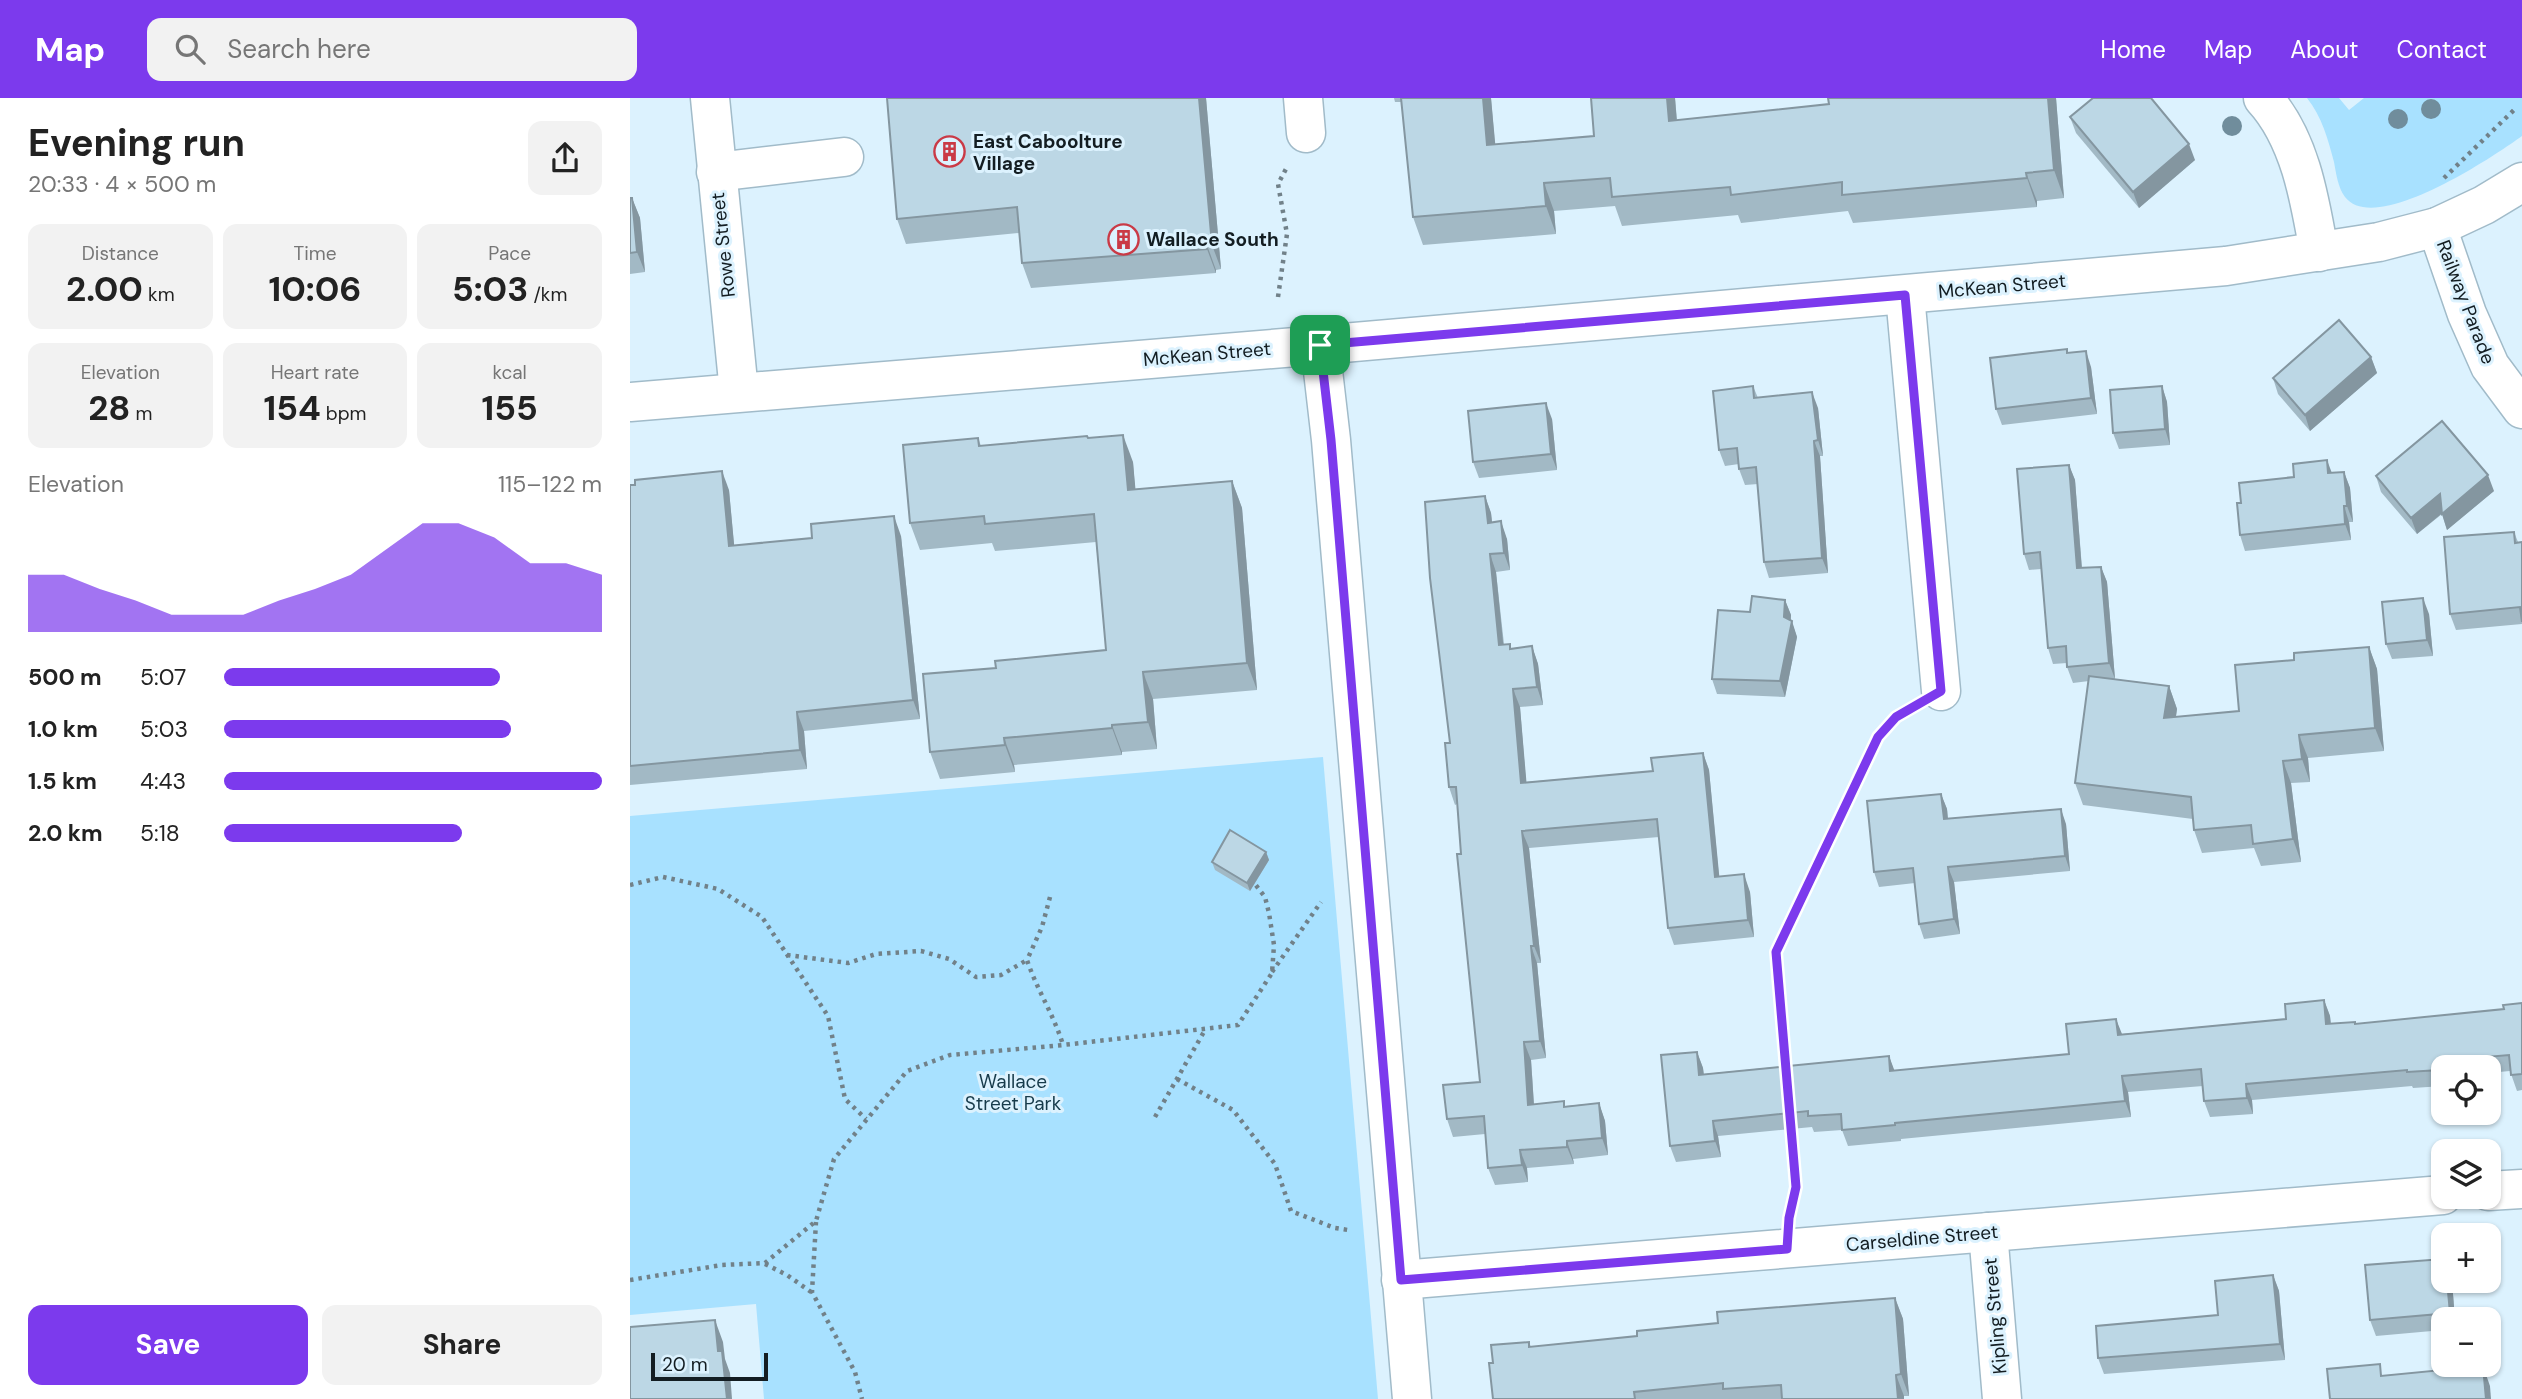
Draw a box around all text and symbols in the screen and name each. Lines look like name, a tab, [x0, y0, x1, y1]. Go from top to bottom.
search box	[147, 18, 637, 81]
text: Map	[35, 28, 105, 71]
icon: search	[171, 30, 209, 68]
text: Search here	[227, 32, 371, 66]
text: Home	[2100, 34, 2166, 65]
text: Map	[2204, 34, 2252, 65]
text: About	[2290, 34, 2359, 65]
text: Contact	[2397, 34, 2487, 65]
text: Evening run	[28, 118, 245, 168]
button: share	[528, 121, 602, 195]
place label: East Caboolture Village	[973, 129, 1123, 176]
building icon: East Caboolture Village	[933, 135, 967, 169]
text: 20:33 · 4 × 500 m	[28, 169, 216, 199]
street label: Rowe Street	[705, 191, 741, 299]
building icon: Wallace South	[1106, 222, 1140, 256]
place label: Wallace South	[1146, 227, 1279, 252]
street label: Railway Parade	[2431, 236, 2501, 368]
text: Distance	[82, 241, 159, 266]
text: Time	[294, 241, 336, 266]
text: Pace	[488, 241, 531, 266]
text: 2.00	[66, 266, 143, 312]
text: 10:06	[268, 266, 362, 312]
text: 5:03	[452, 266, 528, 312]
street label: McKean Street	[1937, 268, 2067, 304]
text: km	[143, 282, 175, 307]
text: /km	[528, 282, 567, 307]
pin	[1290, 315, 1350, 375]
icon: arrive	[1301, 326, 1339, 364]
street label: McKean Street	[1142, 336, 1272, 372]
text: Elevation	[81, 360, 160, 385]
text: Heart rate	[271, 360, 359, 385]
text: kcal	[492, 360, 527, 385]
text: 28	[88, 385, 130, 431]
text: 154	[263, 385, 321, 431]
text: 155	[482, 385, 538, 431]
text: m	[130, 401, 152, 426]
text: bpm	[321, 401, 367, 426]
text: Elevation	[28, 469, 124, 499]
text: 115–122 m	[498, 469, 602, 499]
text: 500 m	[28, 662, 102, 692]
text: 5:07	[140, 662, 186, 692]
text: 1.0 km	[28, 714, 98, 744]
text: 5:03	[140, 714, 188, 744]
text: 1.5 km	[28, 766, 97, 796]
text: 4:43	[140, 766, 186, 796]
text: 2.0 km	[28, 818, 103, 848]
text: 5:18	[140, 818, 180, 848]
map controls	[2431, 1055, 2501, 1377]
button: locate	[2431, 1055, 2501, 1125]
park label: Wallace Street Park	[965, 1069, 1062, 1116]
button: layers	[2431, 1139, 2501, 1209]
street label: Carseldine Street	[1845, 1219, 1999, 1257]
button: +	[2431, 1223, 2501, 1293]
street label: Kipling Street	[1977, 1257, 2013, 1375]
button: Save	[28, 1305, 308, 1385]
button: Share	[322, 1305, 602, 1385]
button: −	[2431, 1307, 2501, 1377]
scale bar	[651, 1350, 768, 1382]
text: 20 m	[662, 1352, 708, 1377]

